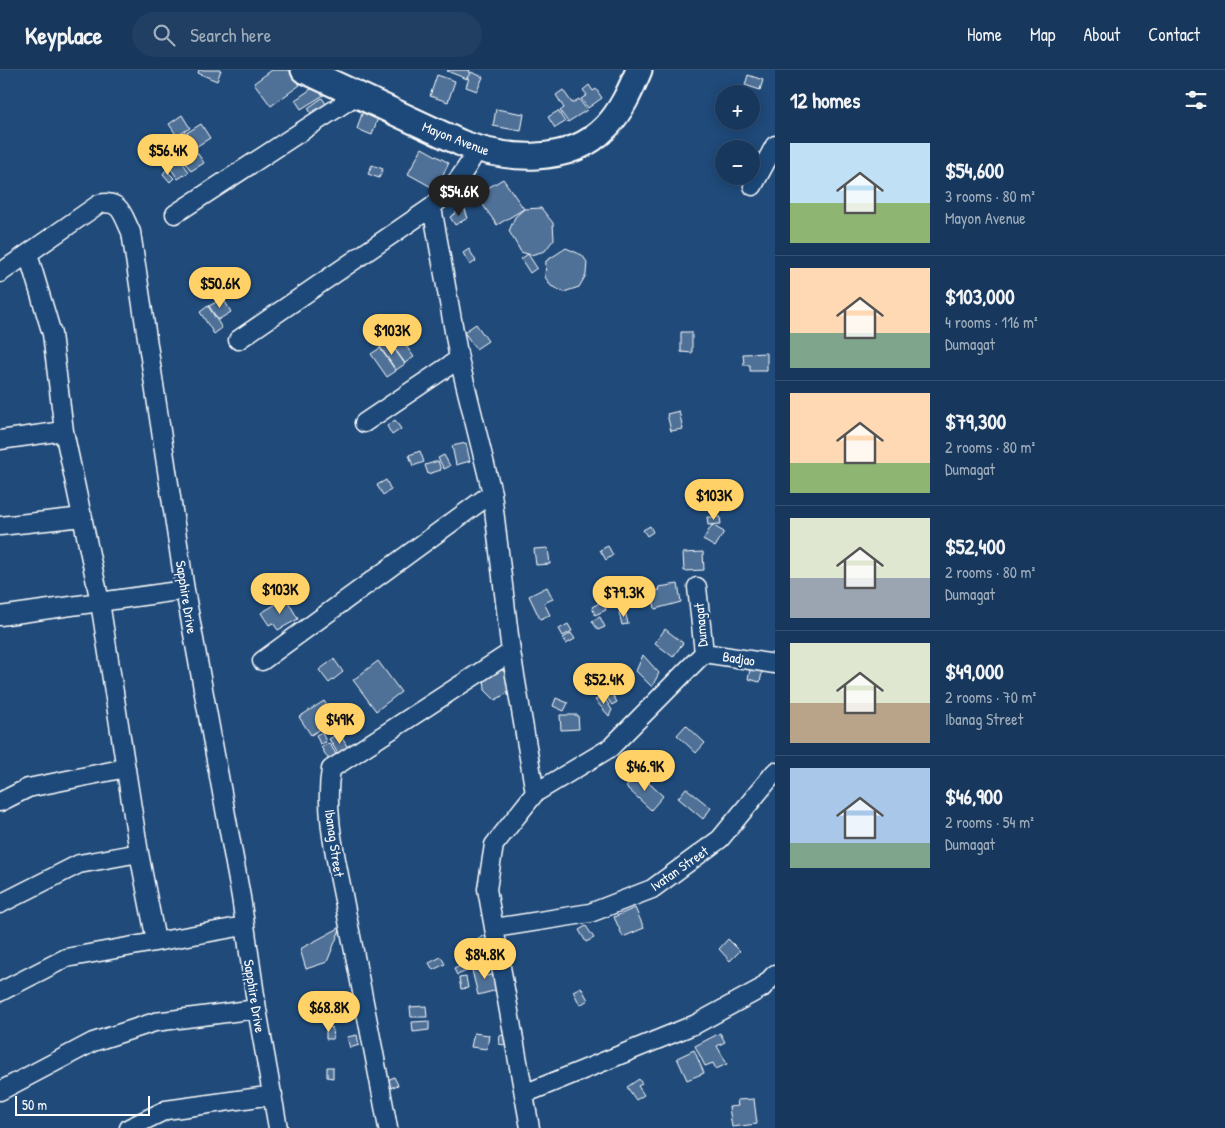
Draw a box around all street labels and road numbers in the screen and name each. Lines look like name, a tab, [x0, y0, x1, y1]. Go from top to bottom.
street label: Mayon Avenue	[419, 117, 493, 161]
street label: Sapphire Drive	[171, 559, 202, 635]
street label: Dumagat	[689, 602, 712, 648]
street label: Badjao	[721, 646, 757, 671]
street label: Ibanag Street	[320, 808, 349, 879]
street label: Ivatan Street	[646, 841, 712, 895]
street label: Sapphire Drive	[239, 958, 270, 1034]

